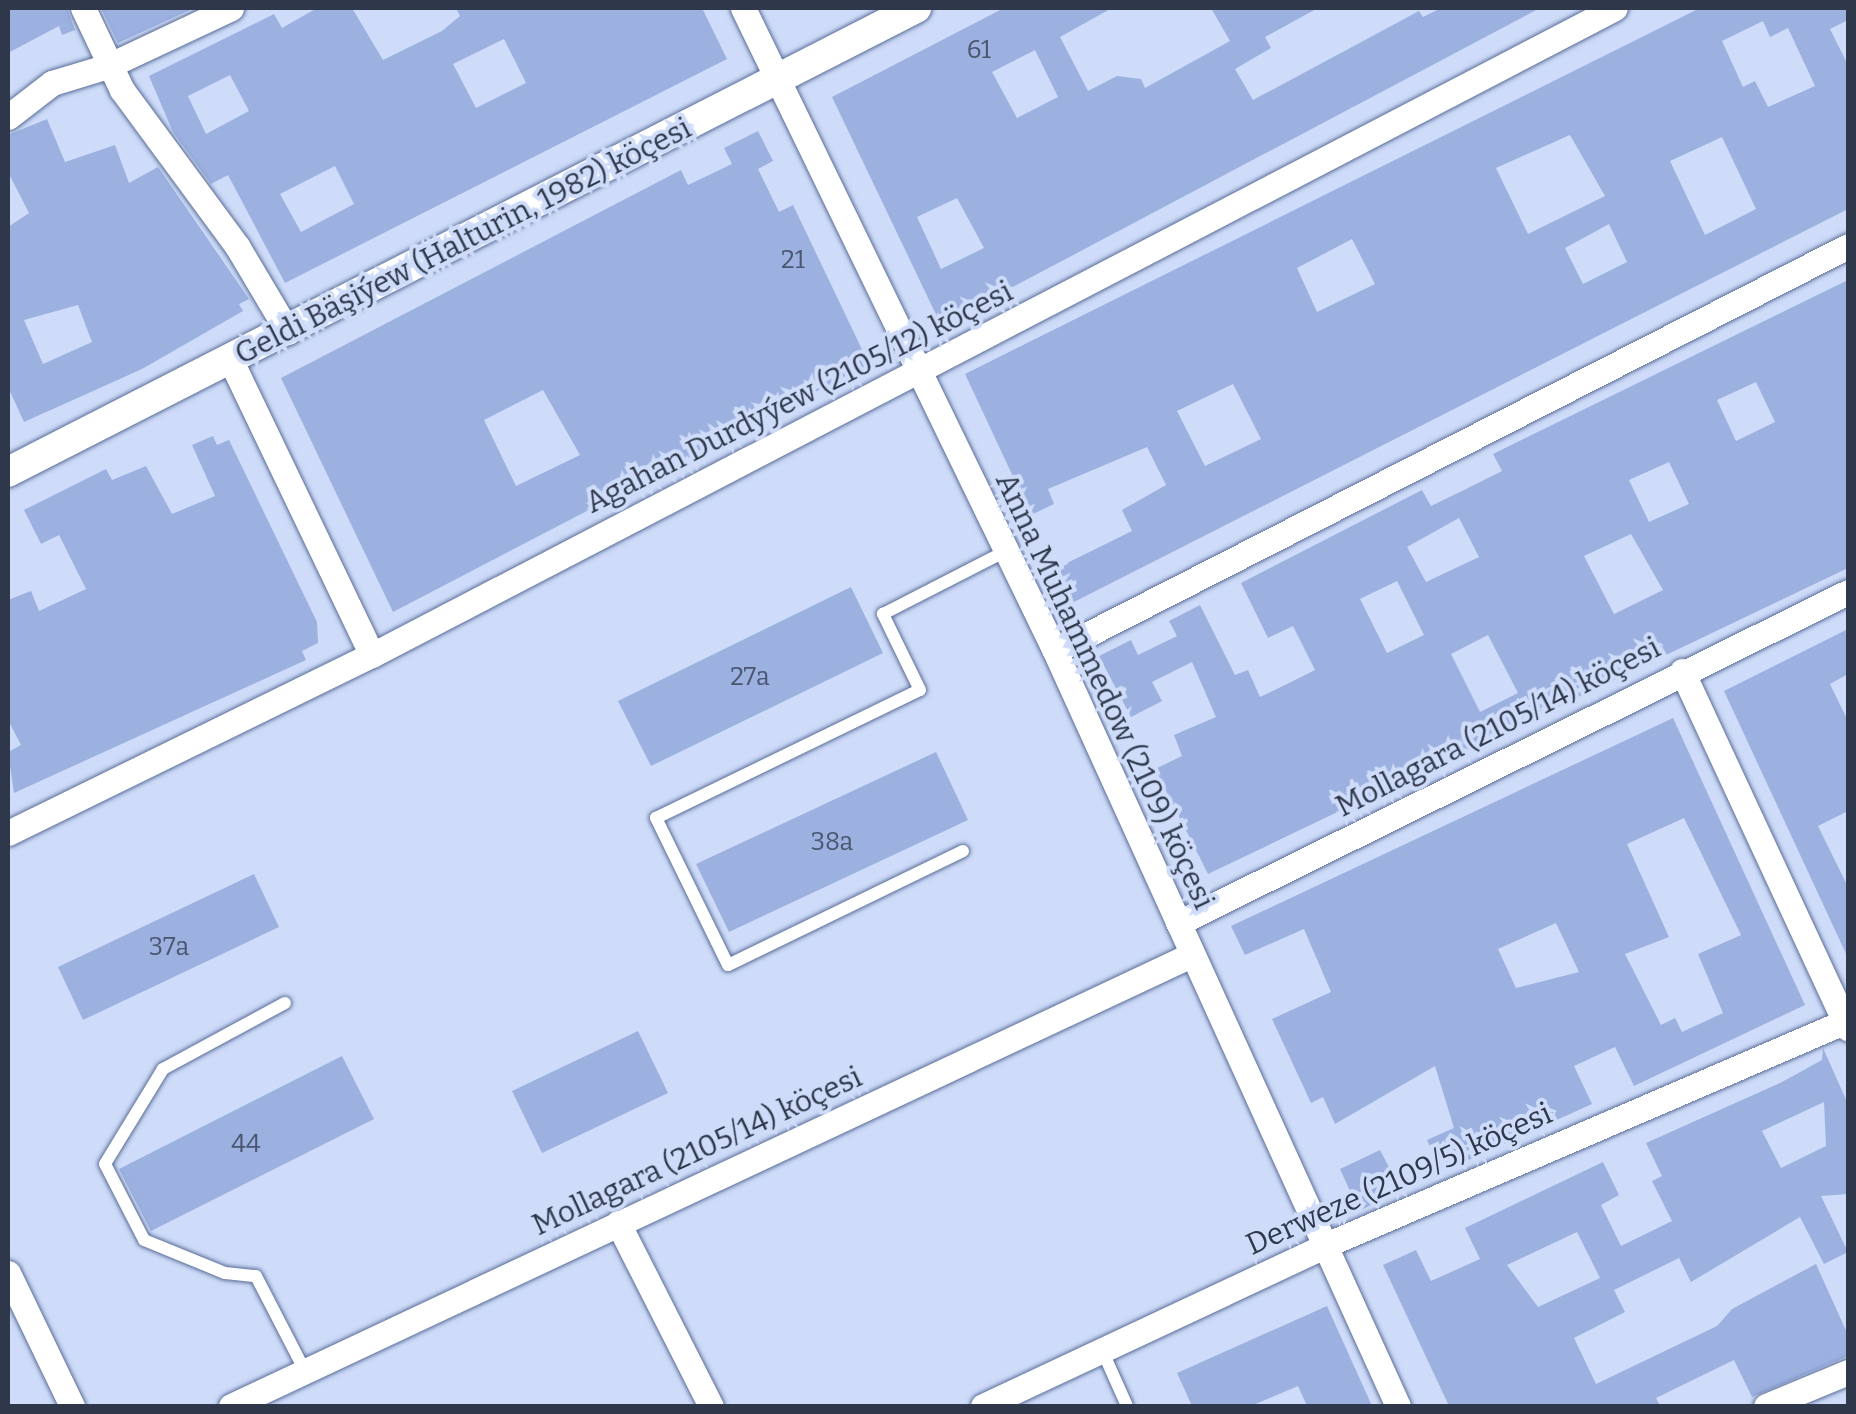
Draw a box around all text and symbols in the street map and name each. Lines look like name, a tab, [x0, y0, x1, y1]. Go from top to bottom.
house number: 61	[967, 35, 991, 65]
street label: Geldi Bäşiýew (Halturin, 1982) köçesi	[229, 110, 697, 372]
house number: 21	[781, 245, 805, 275]
street label: Agahan Durdyýew (2105/12) köçesi	[579, 273, 1019, 521]
street label: Anna Muhammedow (2109) köçesi	[988, 467, 1222, 915]
street label: Mollagara (2105/14) köçesi	[1330, 629, 1666, 825]
house number: 27a	[730, 662, 770, 692]
house number: 38a	[811, 827, 853, 857]
house number: 37a	[149, 932, 189, 962]
street label: Mollagara (2105/14) köçesi	[527, 1059, 867, 1243]
street label: Derweze (2109/5) köçesi	[1241, 1095, 1557, 1263]
house number: 44	[231, 1129, 261, 1159]

